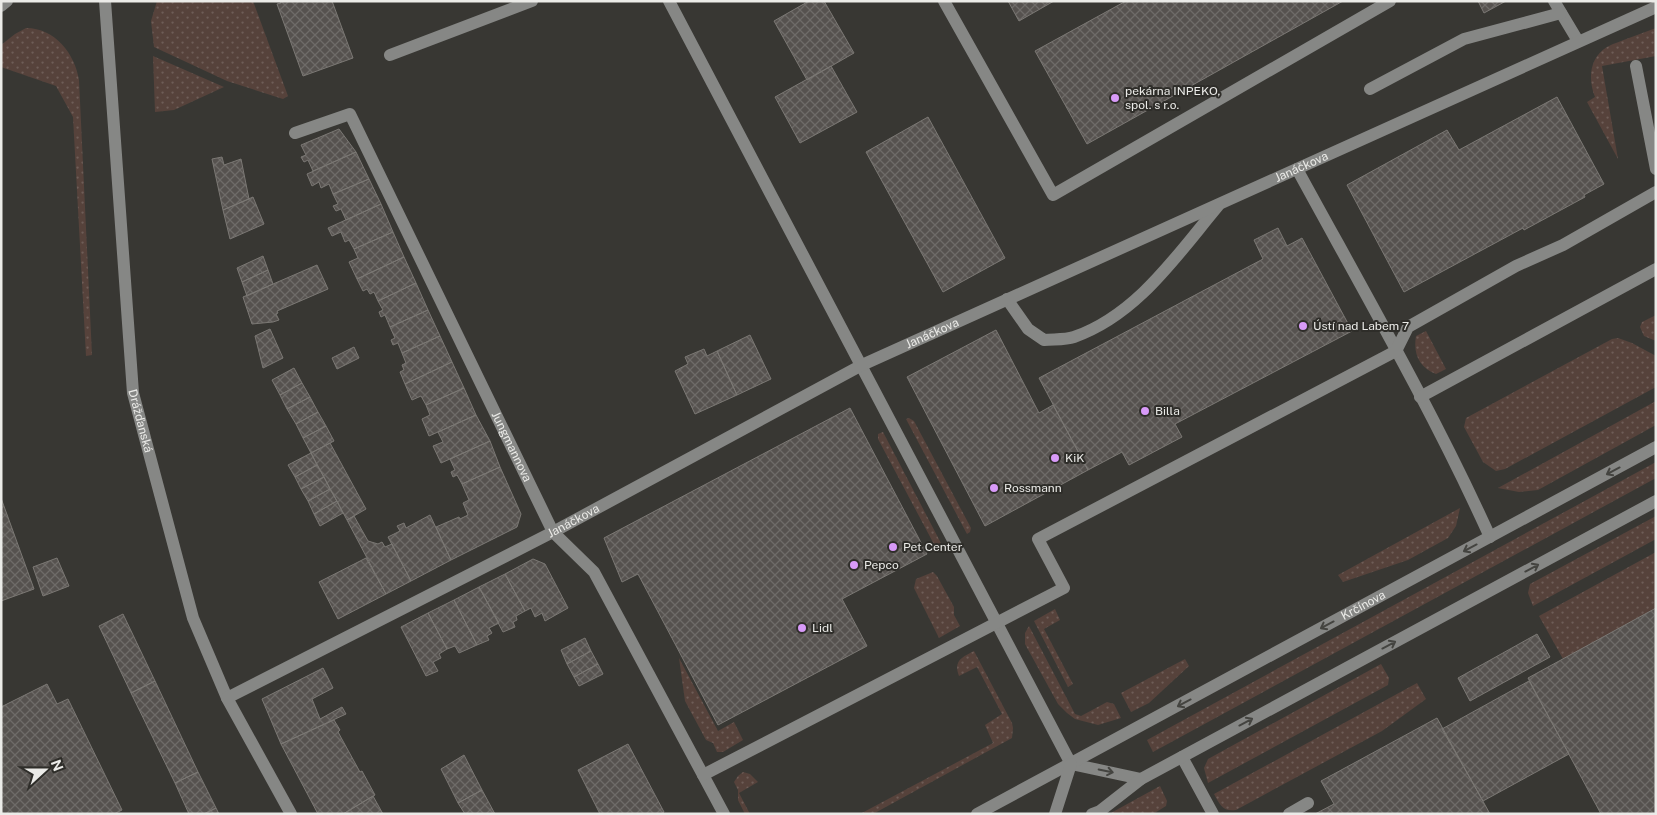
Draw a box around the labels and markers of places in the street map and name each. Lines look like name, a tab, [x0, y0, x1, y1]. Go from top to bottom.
place label: pekárna INPEKO, spol. s r.o.	[1125, 84, 1220, 112]
marker: pekárna INPEKO, spol. s r.o.	[1109, 92, 1121, 104]
place label: Ústí nad Labem 7	[1313, 319, 1409, 333]
marker: Ústí nad Labem 7	[1297, 320, 1309, 332]
place label: Billa	[1155, 404, 1180, 418]
marker: Billa	[1139, 405, 1151, 417]
place label: KiK	[1065, 451, 1084, 465]
marker: KiK	[1049, 452, 1061, 464]
place label: Rossmann	[1004, 481, 1062, 495]
marker: Rossmann	[988, 482, 1000, 494]
place label: Pet Center	[903, 540, 963, 554]
marker: Pet Center	[887, 541, 899, 553]
place label: Pepco	[864, 558, 899, 572]
marker: Pepco	[848, 559, 860, 571]
place label: Lidl	[812, 621, 833, 635]
marker: Lidl	[796, 622, 808, 634]

